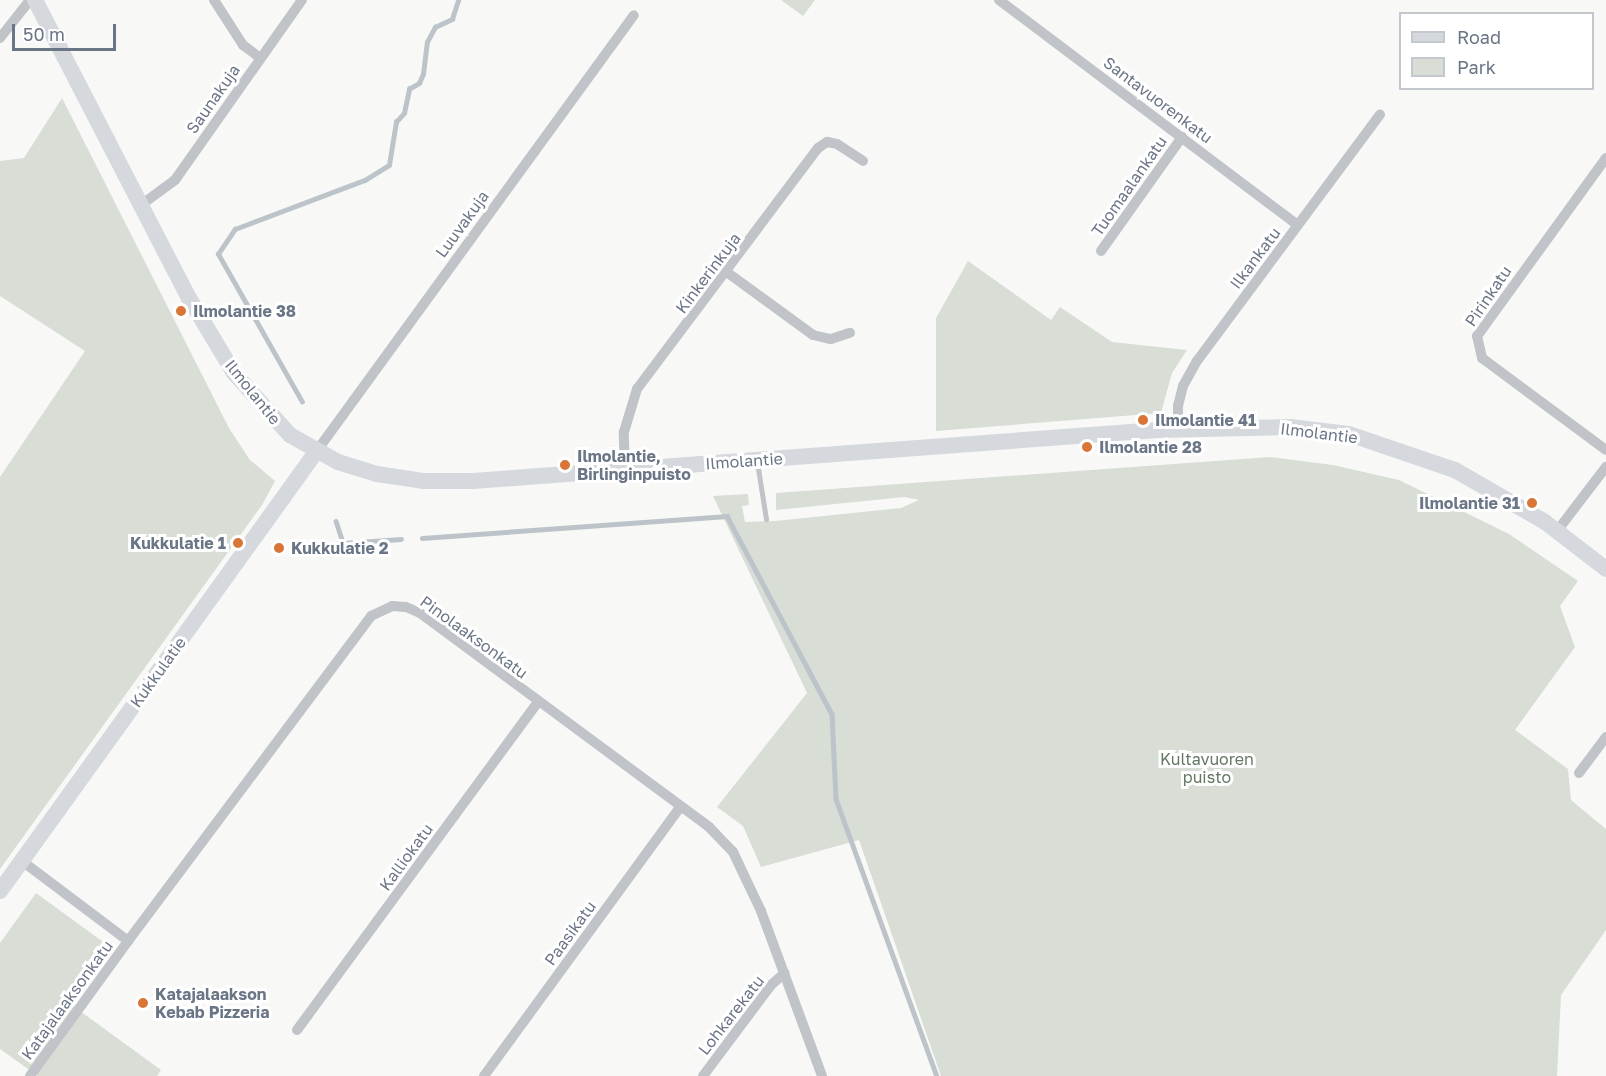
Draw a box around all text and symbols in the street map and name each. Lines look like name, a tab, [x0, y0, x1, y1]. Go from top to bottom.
scale bar	[15, 12, 118, 50]
legend	[1399, 12, 1594, 90]
text: 50 m	[23, 23, 65, 45]
text: Road	[1457, 26, 1501, 48]
street label: Santavuorenkatu	[1100, 53, 1216, 147]
text: Park	[1457, 56, 1496, 78]
street label: Saunakuja	[182, 61, 244, 137]
street label: Tuomaalankatu	[1087, 132, 1171, 240]
street label: Luuvakuja	[431, 187, 493, 261]
street label: Ilkankatu	[1226, 224, 1284, 292]
street label: Kinkerinkuja	[672, 229, 744, 317]
street label: Pirinkatu	[1461, 262, 1515, 330]
place label: Ilmolantie 38	[193, 301, 296, 321]
marker: Ilmolantie 38	[174, 304, 188, 318]
street label: Ilmolantie	[221, 356, 285, 428]
place label: Ilmolantie 41	[1155, 410, 1256, 430]
marker: Ilmolantie 41	[1136, 413, 1150, 427]
street label: Ilmolantie	[1279, 419, 1359, 447]
place label: Ilmolantie 28	[1099, 437, 1202, 457]
marker: Ilmolantie 28	[1080, 440, 1094, 454]
place label: Ilmolantie, Birlinginpuisto	[577, 446, 691, 484]
street label: Ilmolantie	[705, 449, 783, 473]
marker: Ilmolantie, Birlinginpuisto	[558, 458, 572, 472]
place label: Ilmolantie 31	[1419, 493, 1520, 513]
marker: Ilmolantie 31	[1525, 496, 1539, 510]
place label: Kukkulatie 1	[130, 533, 226, 553]
marker: Kukkulatie 1	[231, 536, 245, 550]
place label: Kukkulatie 2	[291, 538, 389, 558]
marker: Kukkulatie 2	[272, 541, 286, 555]
street label: Pinolaaksonkatu	[416, 592, 532, 682]
street label: Kukkulatie	[126, 633, 190, 711]
park label: Kultavuoren puisto	[1160, 749, 1254, 787]
street label: Kalliokatu	[375, 820, 437, 894]
street label: Paasikatu	[540, 897, 600, 969]
street label: Katajalaaksonkatu	[17, 937, 117, 1063]
street label: Lohkarekatu	[694, 971, 768, 1059]
place label: Katajalaakson Kebab Pizzeria	[155, 984, 270, 1022]
marker: Katajalaakson Kebab Pizzeria	[136, 996, 150, 1010]

